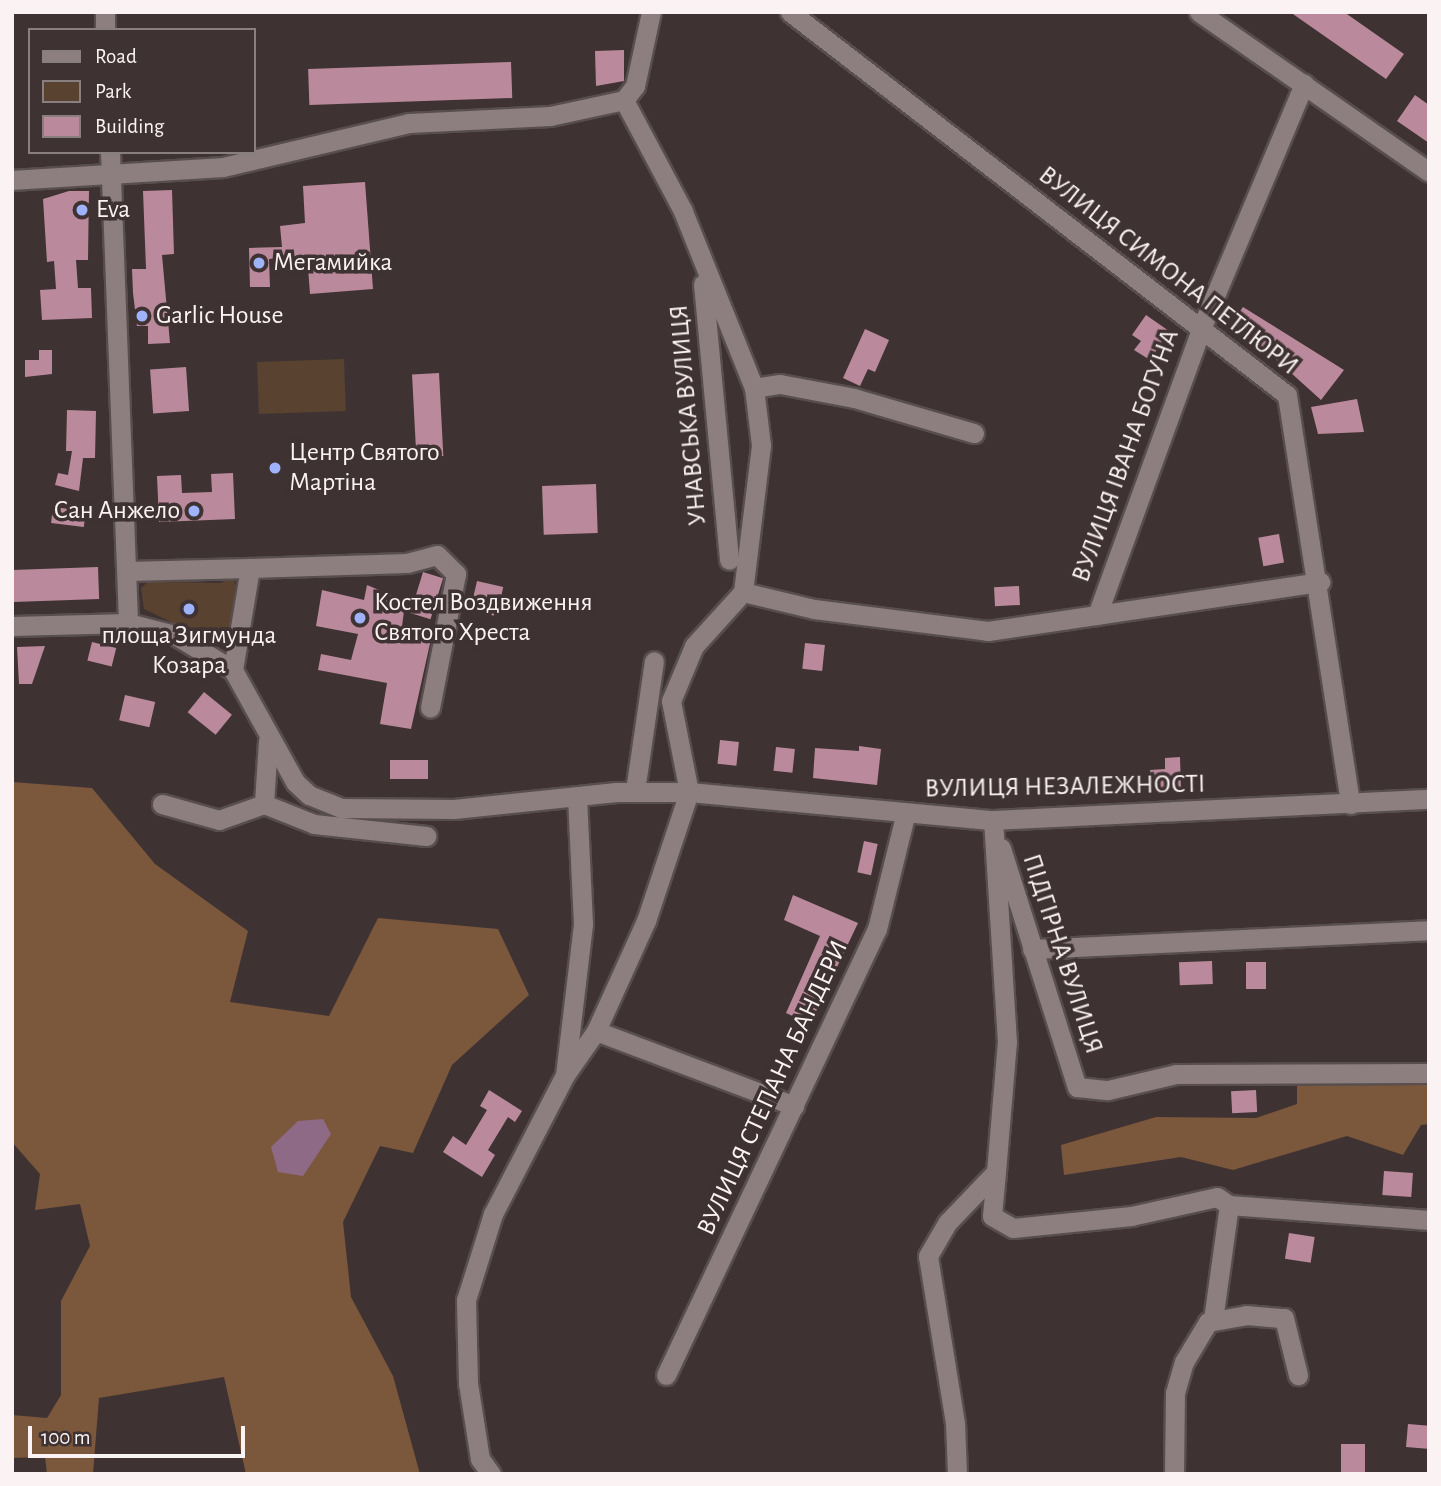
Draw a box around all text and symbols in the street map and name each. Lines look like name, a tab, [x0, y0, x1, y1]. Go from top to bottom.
legend	[28, 28, 256, 154]
text: Road	[95, 46, 137, 67]
text: Park	[95, 81, 131, 102]
text: Building	[95, 116, 164, 137]
street label: ВУЛИЦЯ СИМОНА ПЕТЛЮРИ	[1032, 160, 1304, 382]
place label: Eva	[96, 194, 130, 226]
marker: Eva	[74, 202, 90, 218]
place label: Мегамийка	[273, 247, 392, 279]
marker: Мегамийка	[251, 255, 267, 271]
place label: Garlic House	[156, 300, 283, 332]
street label: УНАВСЬКА ВУЛИЦЯ	[664, 303, 714, 527]
marker: Garlic House	[134, 308, 150, 324]
street label: ВУЛИЦЯ ІВАНА БОГУНА	[1066, 325, 1186, 587]
place label: Центр Святого Мартіна	[289, 437, 440, 498]
marker: Центр Святого Мартіна	[267, 460, 283, 476]
place label: Сан Анжело	[54, 495, 180, 527]
marker: Сан Анжело	[186, 503, 202, 519]
place label: Костел Воздвиження Святого Хреста	[374, 587, 593, 648]
marker: площа Зигмунда Козара	[181, 601, 197, 617]
marker: Костел Воздвиження Святого Хреста	[352, 610, 368, 626]
place label: площа Зигмунда Козара	[102, 620, 276, 682]
street label: ВУЛИЦЯ НЕЗАЛЕЖНОСТІ	[924, 769, 1206, 805]
street label: ПІДГІРНА ВУЛИЦЯ	[1015, 850, 1109, 1058]
street label: ВУЛИЦЯ СТЕПАНА БАНДЕРИ	[691, 935, 855, 1241]
scale bar	[32, 1412, 248, 1456]
text: 100 m	[41, 1427, 91, 1448]

